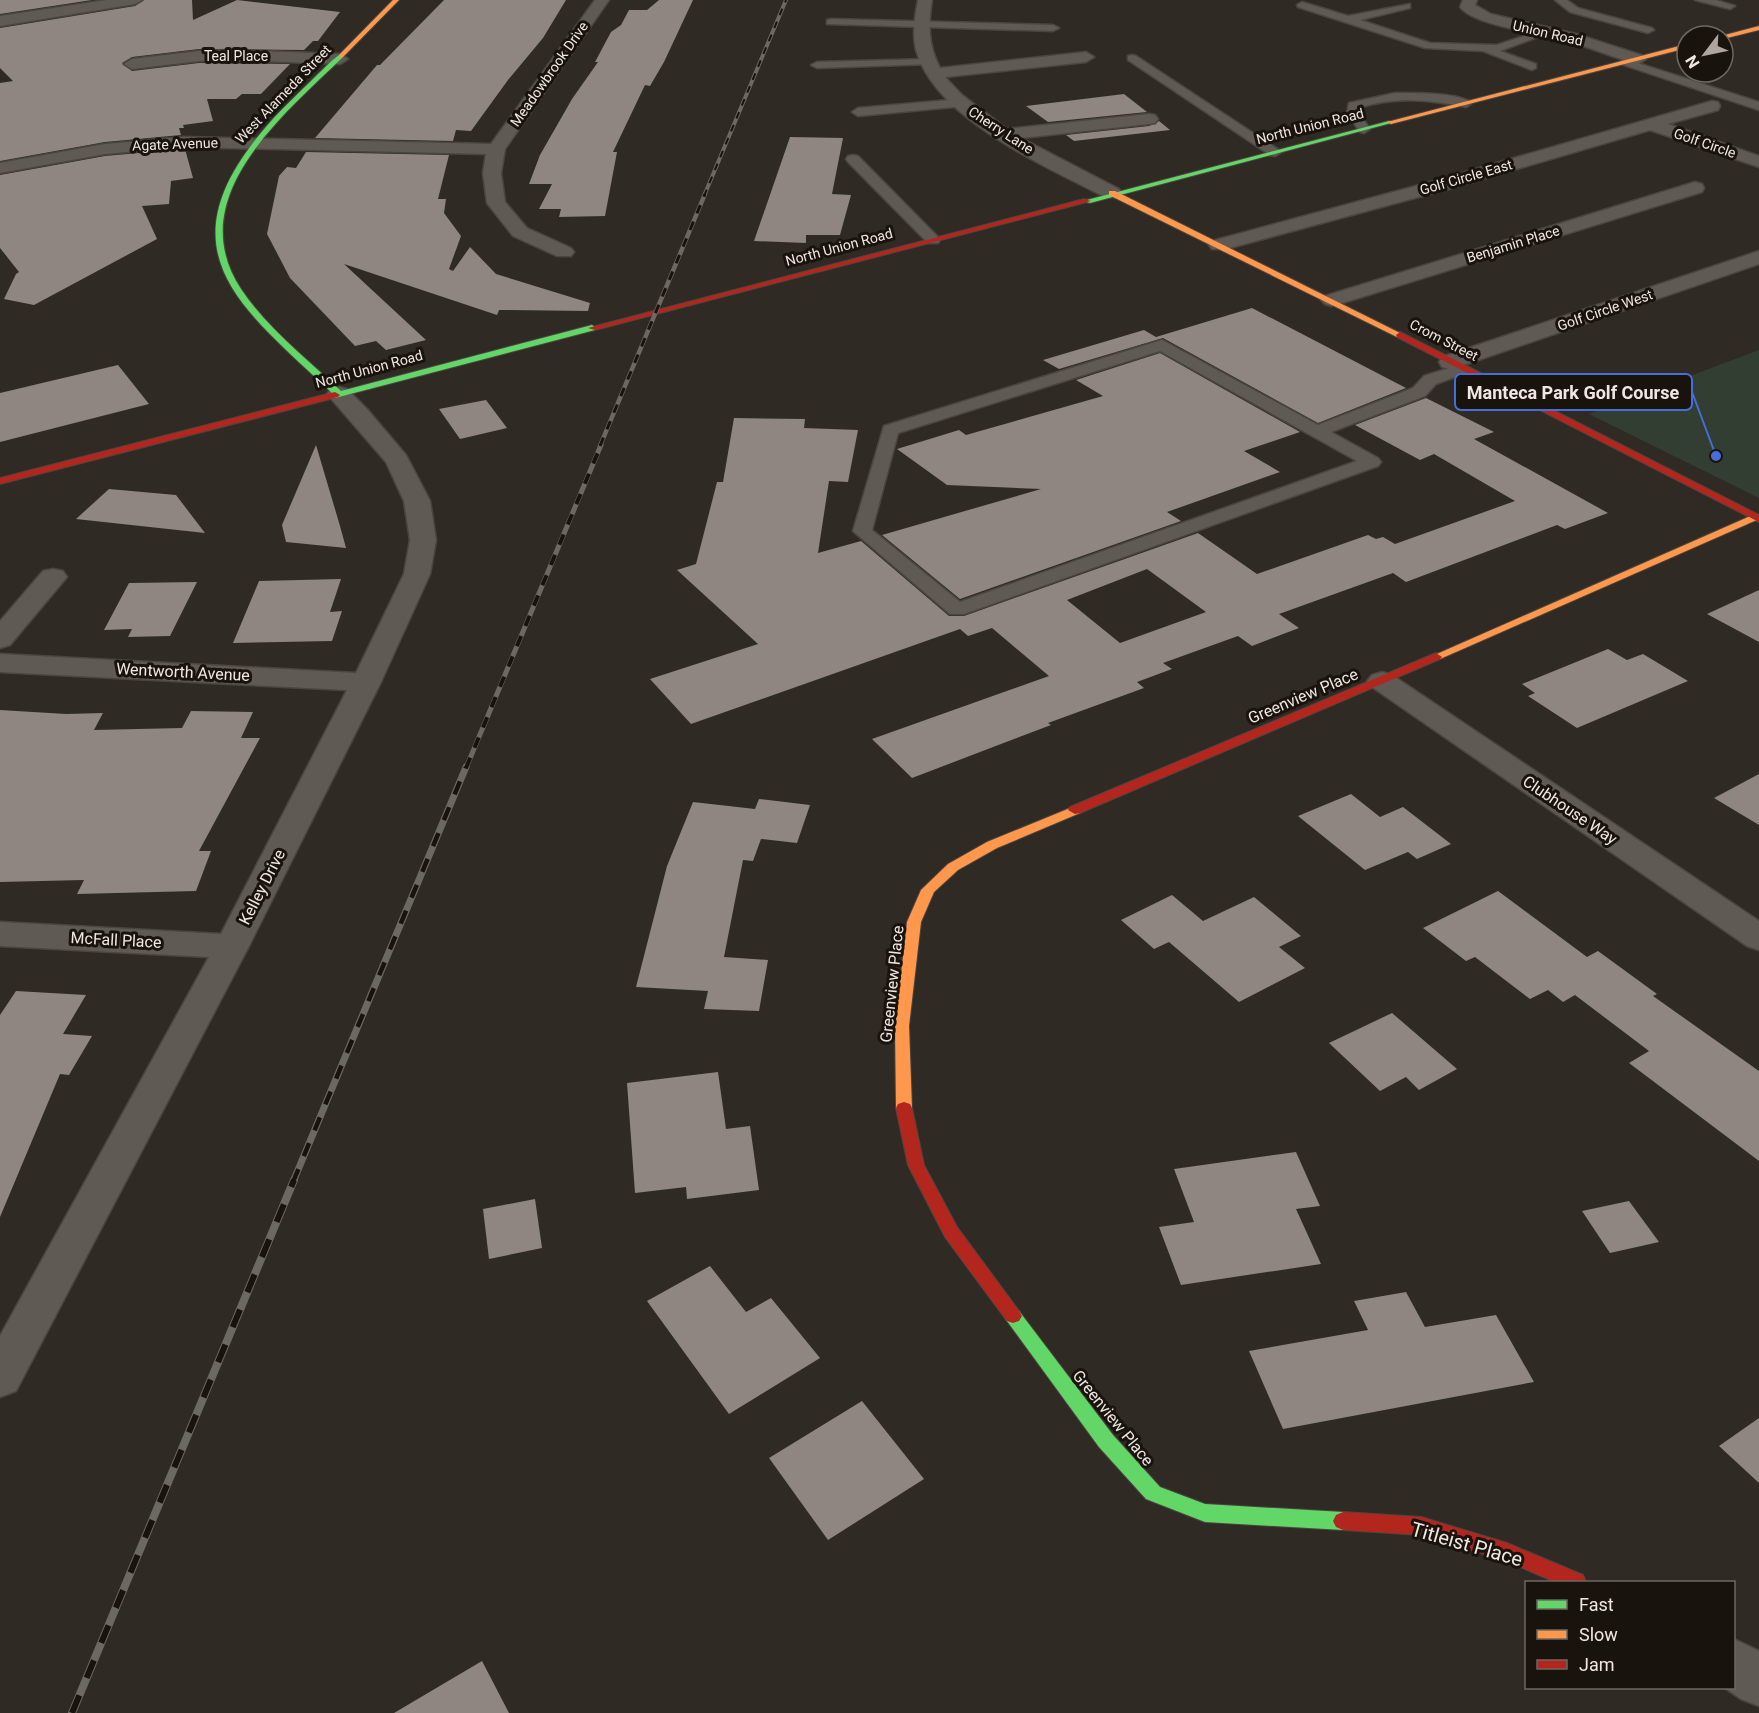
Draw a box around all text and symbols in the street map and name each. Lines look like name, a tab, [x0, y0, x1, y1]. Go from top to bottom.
street label: Union Road	[1511, 17, 1585, 49]
street label: Meadowbrook Drive	[507, 19, 591, 129]
north arrow	[1675, 24, 1735, 84]
street label: West Alameda Street	[232, 41, 334, 147]
street label: Teal Place	[204, 48, 268, 64]
text: N	[1682, 52, 1704, 72]
street label: Cherry Lane	[966, 103, 1036, 157]
street label: North Union Road	[1255, 105, 1365, 147]
street label: Golf Circle	[1672, 125, 1738, 161]
street label: Agate Avenue	[132, 135, 218, 153]
street label: Golf Circle East	[1418, 156, 1514, 198]
street label: Benjamin Place	[1465, 222, 1561, 266]
street label: North Union Road	[784, 225, 894, 269]
street label: Golf Circle West	[1555, 286, 1655, 334]
street label: Crom Street	[1407, 316, 1481, 364]
street label: North Union Road	[314, 347, 424, 391]
callout: Manteca Park Golf Course	[1455, 374, 1692, 410]
text: Manteca Park Golf Course	[1467, 382, 1679, 403]
street label: Wentworth Avenue	[116, 659, 250, 685]
street label: Greenview Place	[1245, 664, 1361, 728]
street label: Clubhouse Way	[1519, 771, 1621, 849]
street label: Kelley Drive	[235, 846, 289, 928]
street label: Greenview Place	[876, 925, 908, 1043]
street label: McFall Place	[70, 928, 162, 952]
street label: Greenview Place	[1069, 1366, 1157, 1470]
street label: Titleist Place	[1408, 1517, 1526, 1571]
legend	[1525, 1581, 1735, 1689]
text: Fast	[1579, 1594, 1614, 1615]
text: Slow	[1579, 1624, 1618, 1645]
text: Jam	[1579, 1654, 1615, 1675]

